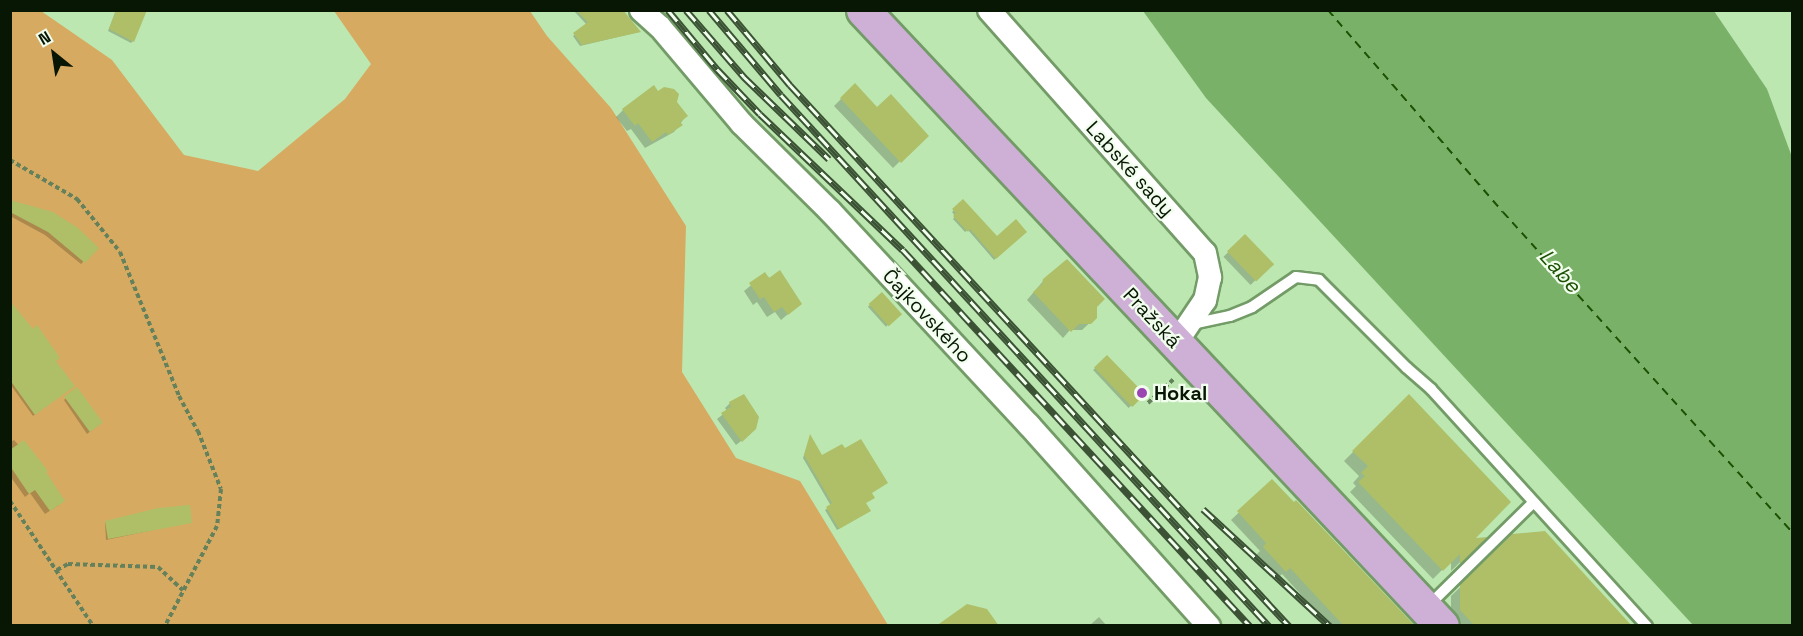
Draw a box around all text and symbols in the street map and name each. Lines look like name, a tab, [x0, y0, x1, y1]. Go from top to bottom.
north arrow	[24, 24, 84, 84]
text: N	[35, 26, 55, 50]
street label: Labské sady	[1081, 116, 1179, 222]
water label: Labe	[1534, 244, 1586, 298]
street label: Čajkovského	[878, 264, 976, 368]
street label: Pražská	[1118, 283, 1186, 353]
place label: Hokal	[1154, 381, 1207, 405]
marker: Hokal	[1135, 386, 1149, 400]

